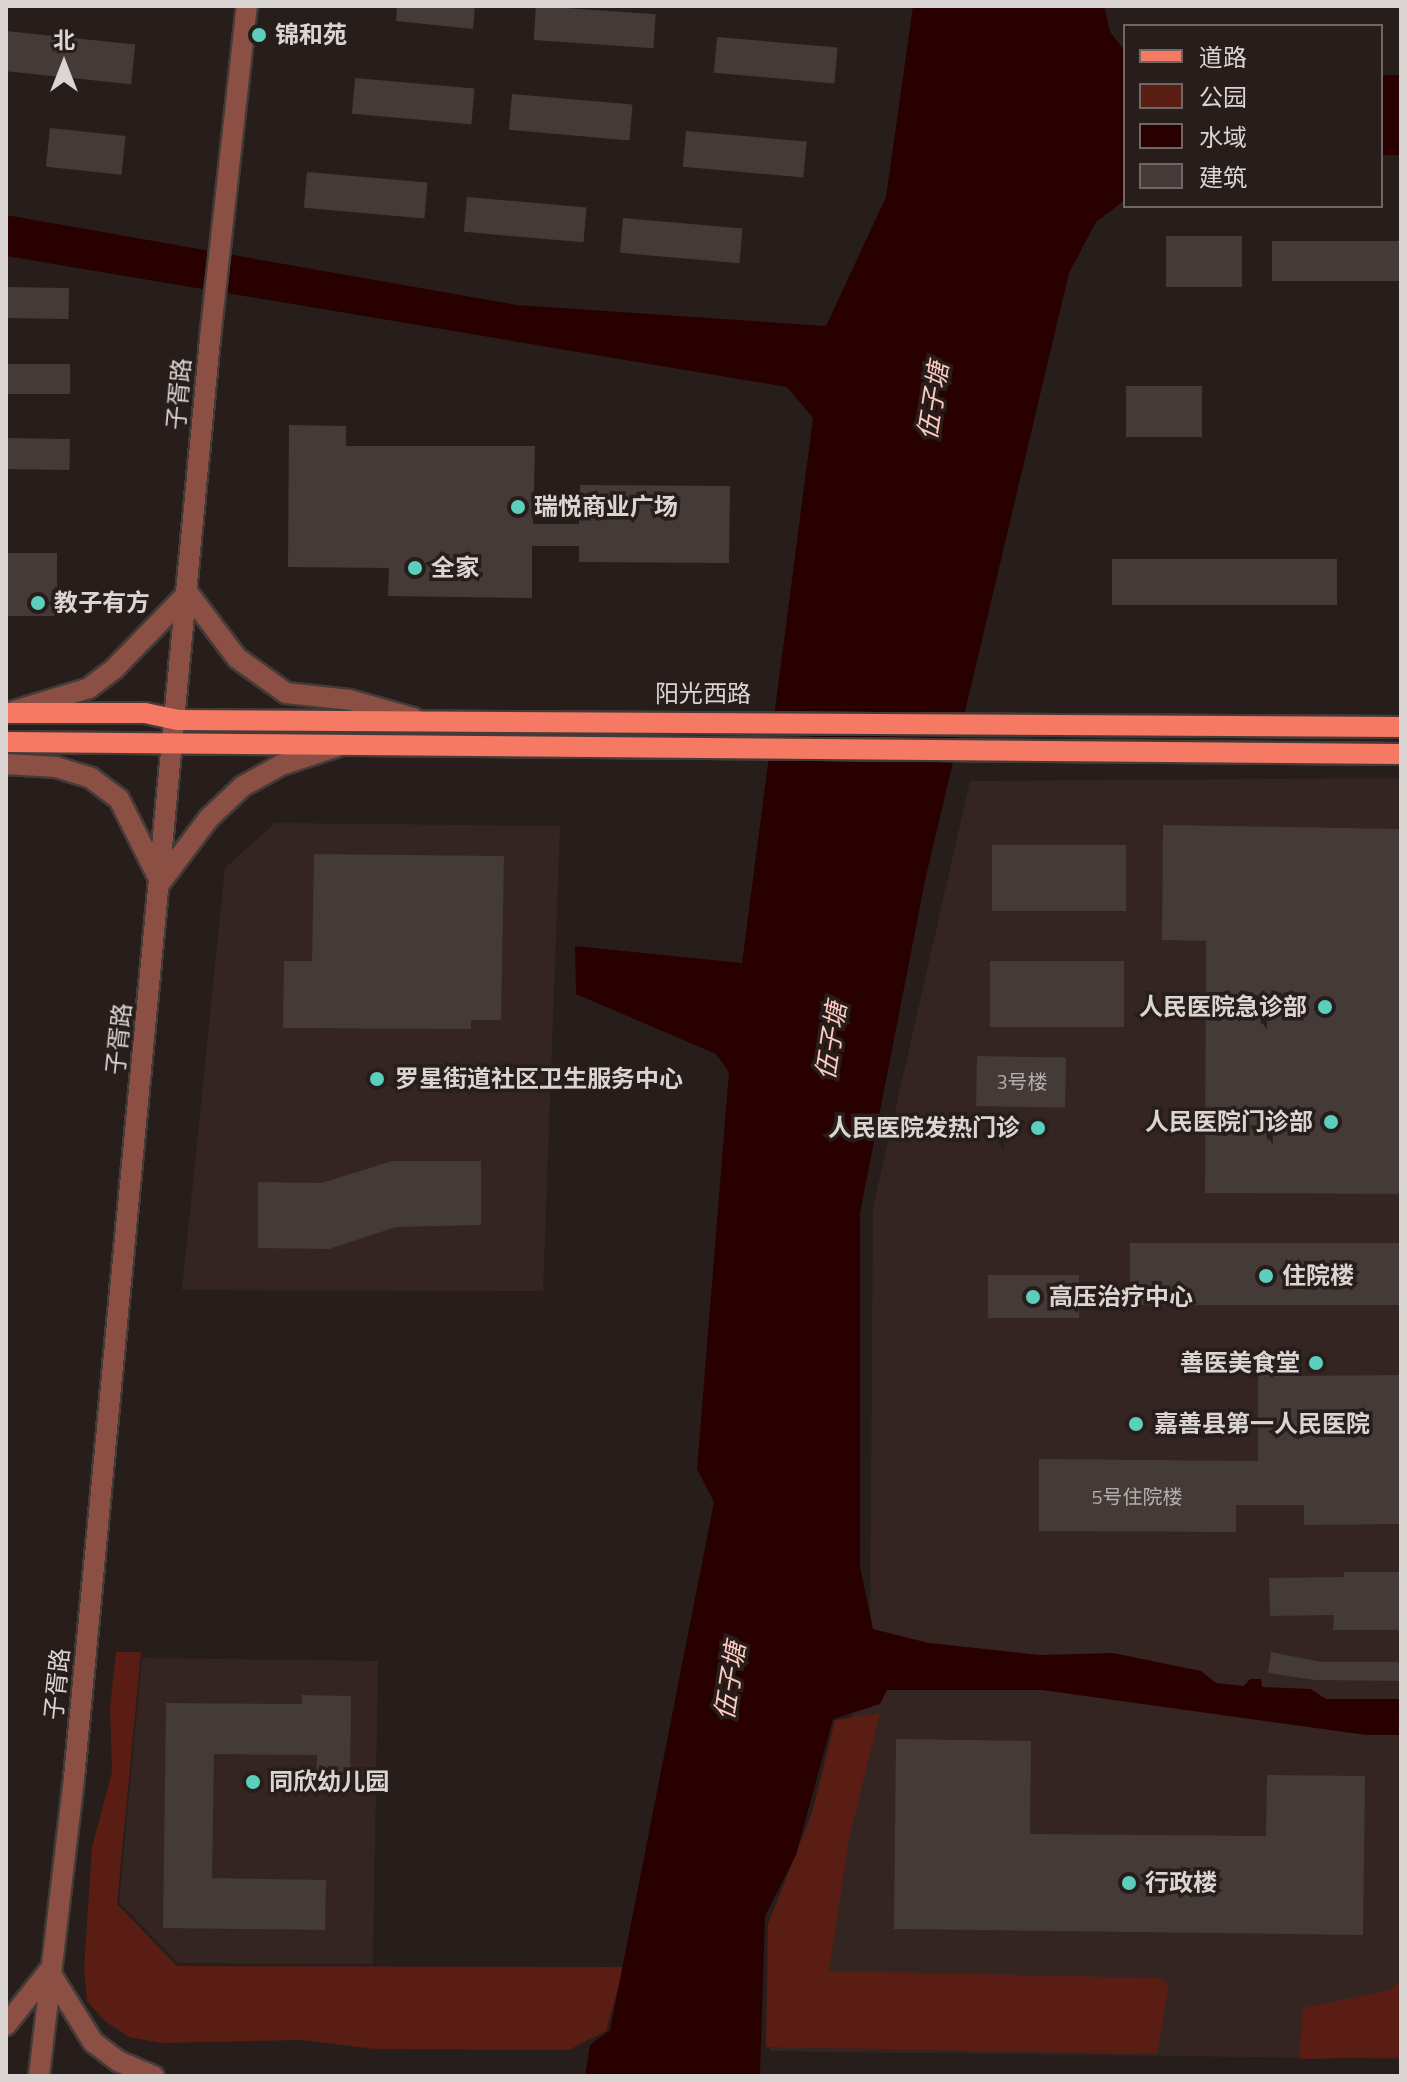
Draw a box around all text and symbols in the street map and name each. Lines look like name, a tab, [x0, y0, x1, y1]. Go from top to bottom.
place label: 锦和苑	[275, 21, 347, 49]
text: 北	[53, 23, 75, 57]
north arrow	[24, 24, 104, 104]
legend	[1123, 24, 1383, 208]
marker: 锦和苑	[250, 26, 268, 44]
text: 道路	[1199, 39, 1247, 75]
text: 公园	[1199, 79, 1247, 115]
text: 水域	[1199, 119, 1247, 155]
text: 建筑	[1199, 159, 1247, 195]
street label: 子胥路	[162, 357, 196, 431]
water label: 伍子塘	[911, 360, 955, 442]
place label: 瑞悦商业广场	[534, 493, 678, 521]
marker: 瑞悦商业广场	[509, 498, 527, 516]
place label: 全家	[431, 554, 479, 582]
marker: 全家	[406, 559, 424, 577]
place label: 教子有方	[54, 589, 150, 617]
marker: 教子有方	[29, 594, 47, 612]
street label: 阳光西路	[655, 680, 751, 708]
place label: 人民医院急诊部	[1139, 993, 1307, 1021]
marker: 人民医院急诊部	[1314, 996, 1336, 1018]
water label: 伍子塘	[809, 1000, 853, 1082]
street label: 子胥路	[101, 1002, 137, 1076]
place label: 罗星街道社区卫生服务中心	[395, 1065, 683, 1093]
marker: 罗星街道社区卫生服务中心	[366, 1068, 388, 1090]
house number: 3号楼	[996, 1069, 1048, 1093]
place label: 人民医院门诊部	[1145, 1108, 1313, 1136]
marker: 人民医院门诊部	[1320, 1111, 1342, 1133]
place label: 人民医院发热门诊	[828, 1114, 1020, 1142]
marker: 人民医院发热门诊	[1027, 1117, 1049, 1139]
place label: 住院楼	[1282, 1262, 1354, 1290]
marker: 住院楼	[1257, 1267, 1275, 1285]
place label: 高压治疗中心	[1049, 1283, 1193, 1311]
marker: 高压治疗中心	[1024, 1288, 1042, 1306]
place label: 善医美食堂	[1180, 1349, 1300, 1377]
marker: 善医美食堂	[1307, 1354, 1325, 1372]
place label: 嘉善县第一人民医院	[1154, 1410, 1370, 1438]
marker: 嘉善县第一人民医院	[1125, 1413, 1147, 1435]
house number: 5号住院楼	[1091, 1484, 1183, 1508]
water label: 伍子塘	[708, 1640, 752, 1722]
street label: 子胥路	[39, 1647, 75, 1721]
place label: 同欣幼儿园	[269, 1768, 389, 1796]
marker: 同欣幼儿园	[244, 1773, 262, 1791]
place label: 行政楼	[1145, 1869, 1217, 1897]
marker: 行政楼	[1120, 1874, 1138, 1892]

